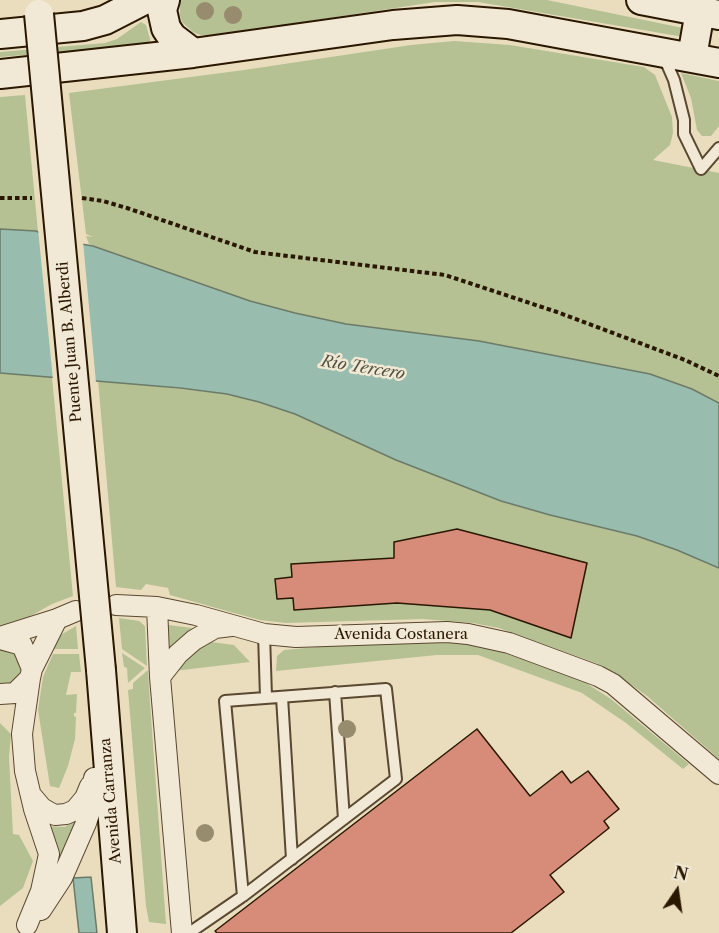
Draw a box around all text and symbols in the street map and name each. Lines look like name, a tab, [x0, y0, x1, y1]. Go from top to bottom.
street label: Puente Juan B. Alberdi	[54, 261, 86, 423]
water label: Río Tercero	[320, 352, 406, 384]
street label: Avenida Costanera	[334, 626, 468, 644]
street label: Avenida Carranza	[97, 737, 125, 865]
north arrow	[647, 861, 707, 921]
text: N	[672, 862, 690, 885]

